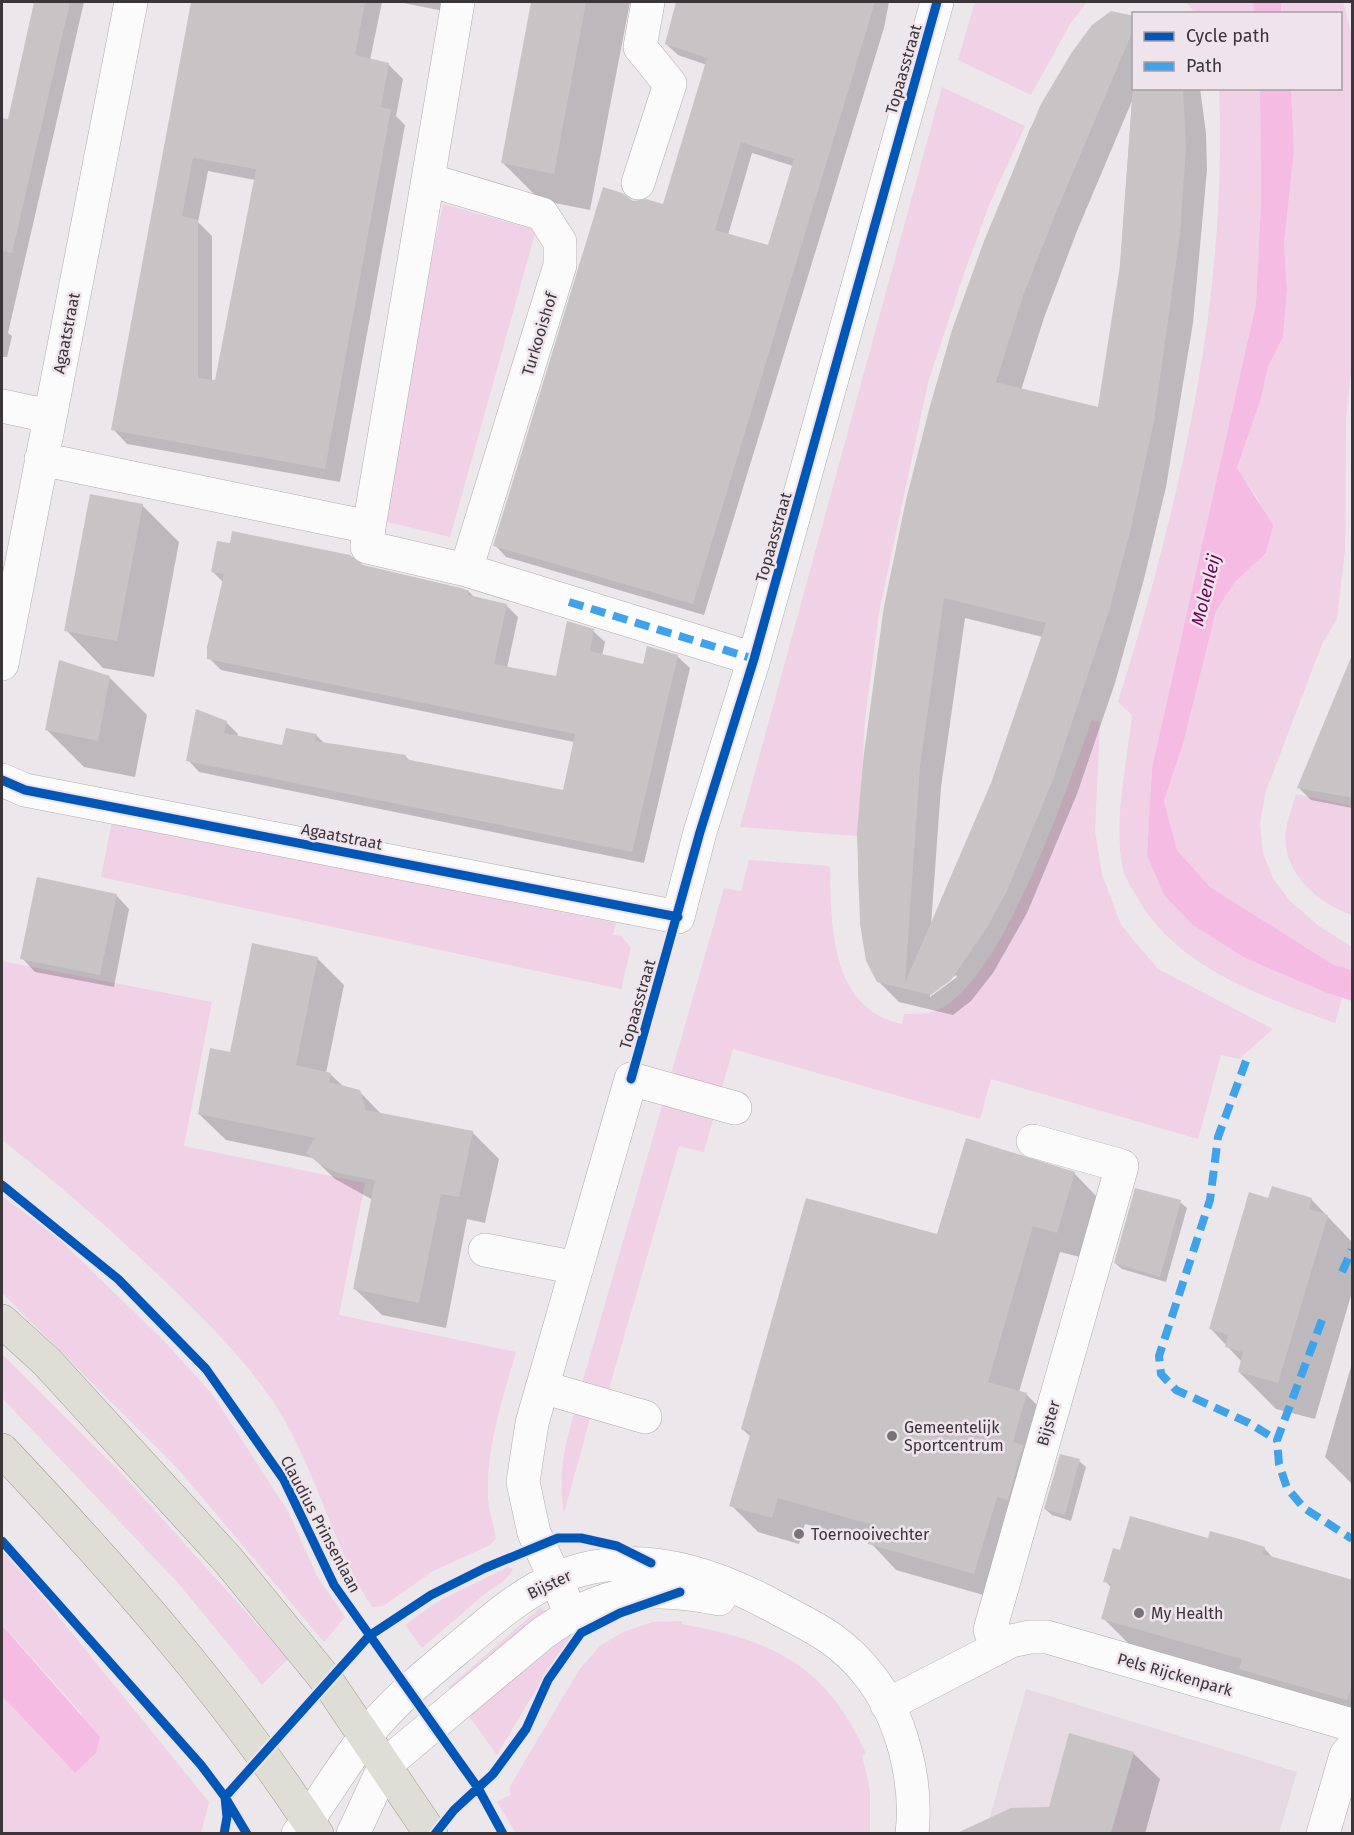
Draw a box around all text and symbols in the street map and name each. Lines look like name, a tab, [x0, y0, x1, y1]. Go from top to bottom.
legend	[1132, 12, 1342, 90]
street label: Topaasstraat	[882, 22, 925, 116]
text: Cycle path	[1186, 25, 1270, 47]
text: Path	[1186, 55, 1222, 77]
street label: Turkooishof	[518, 289, 562, 378]
street label: Agaatstraat	[49, 291, 84, 375]
street label: Topaasstraat	[752, 490, 795, 584]
water label: Molenleij	[1186, 552, 1226, 628]
street label: Agaatstraat	[300, 819, 384, 854]
street label: Topaasstraat	[616, 957, 659, 1051]
street label: Bijster	[1033, 1397, 1064, 1448]
place label: Gemeentelijk Sportcentrum	[904, 1418, 1004, 1455]
marker: Gemeentelijk Sportcentrum	[885, 1429, 899, 1443]
street label: Claudius Prinsenlaan	[276, 1452, 365, 1596]
place label: Toernooivechter	[811, 1525, 930, 1544]
marker: Toernooivechter	[792, 1527, 806, 1541]
street label: Bijster	[524, 1565, 575, 1603]
place label: My Health	[1151, 1604, 1223, 1623]
marker: My Health	[1132, 1606, 1146, 1620]
street label: Pels Rijckenpark	[1115, 1649, 1235, 1700]

